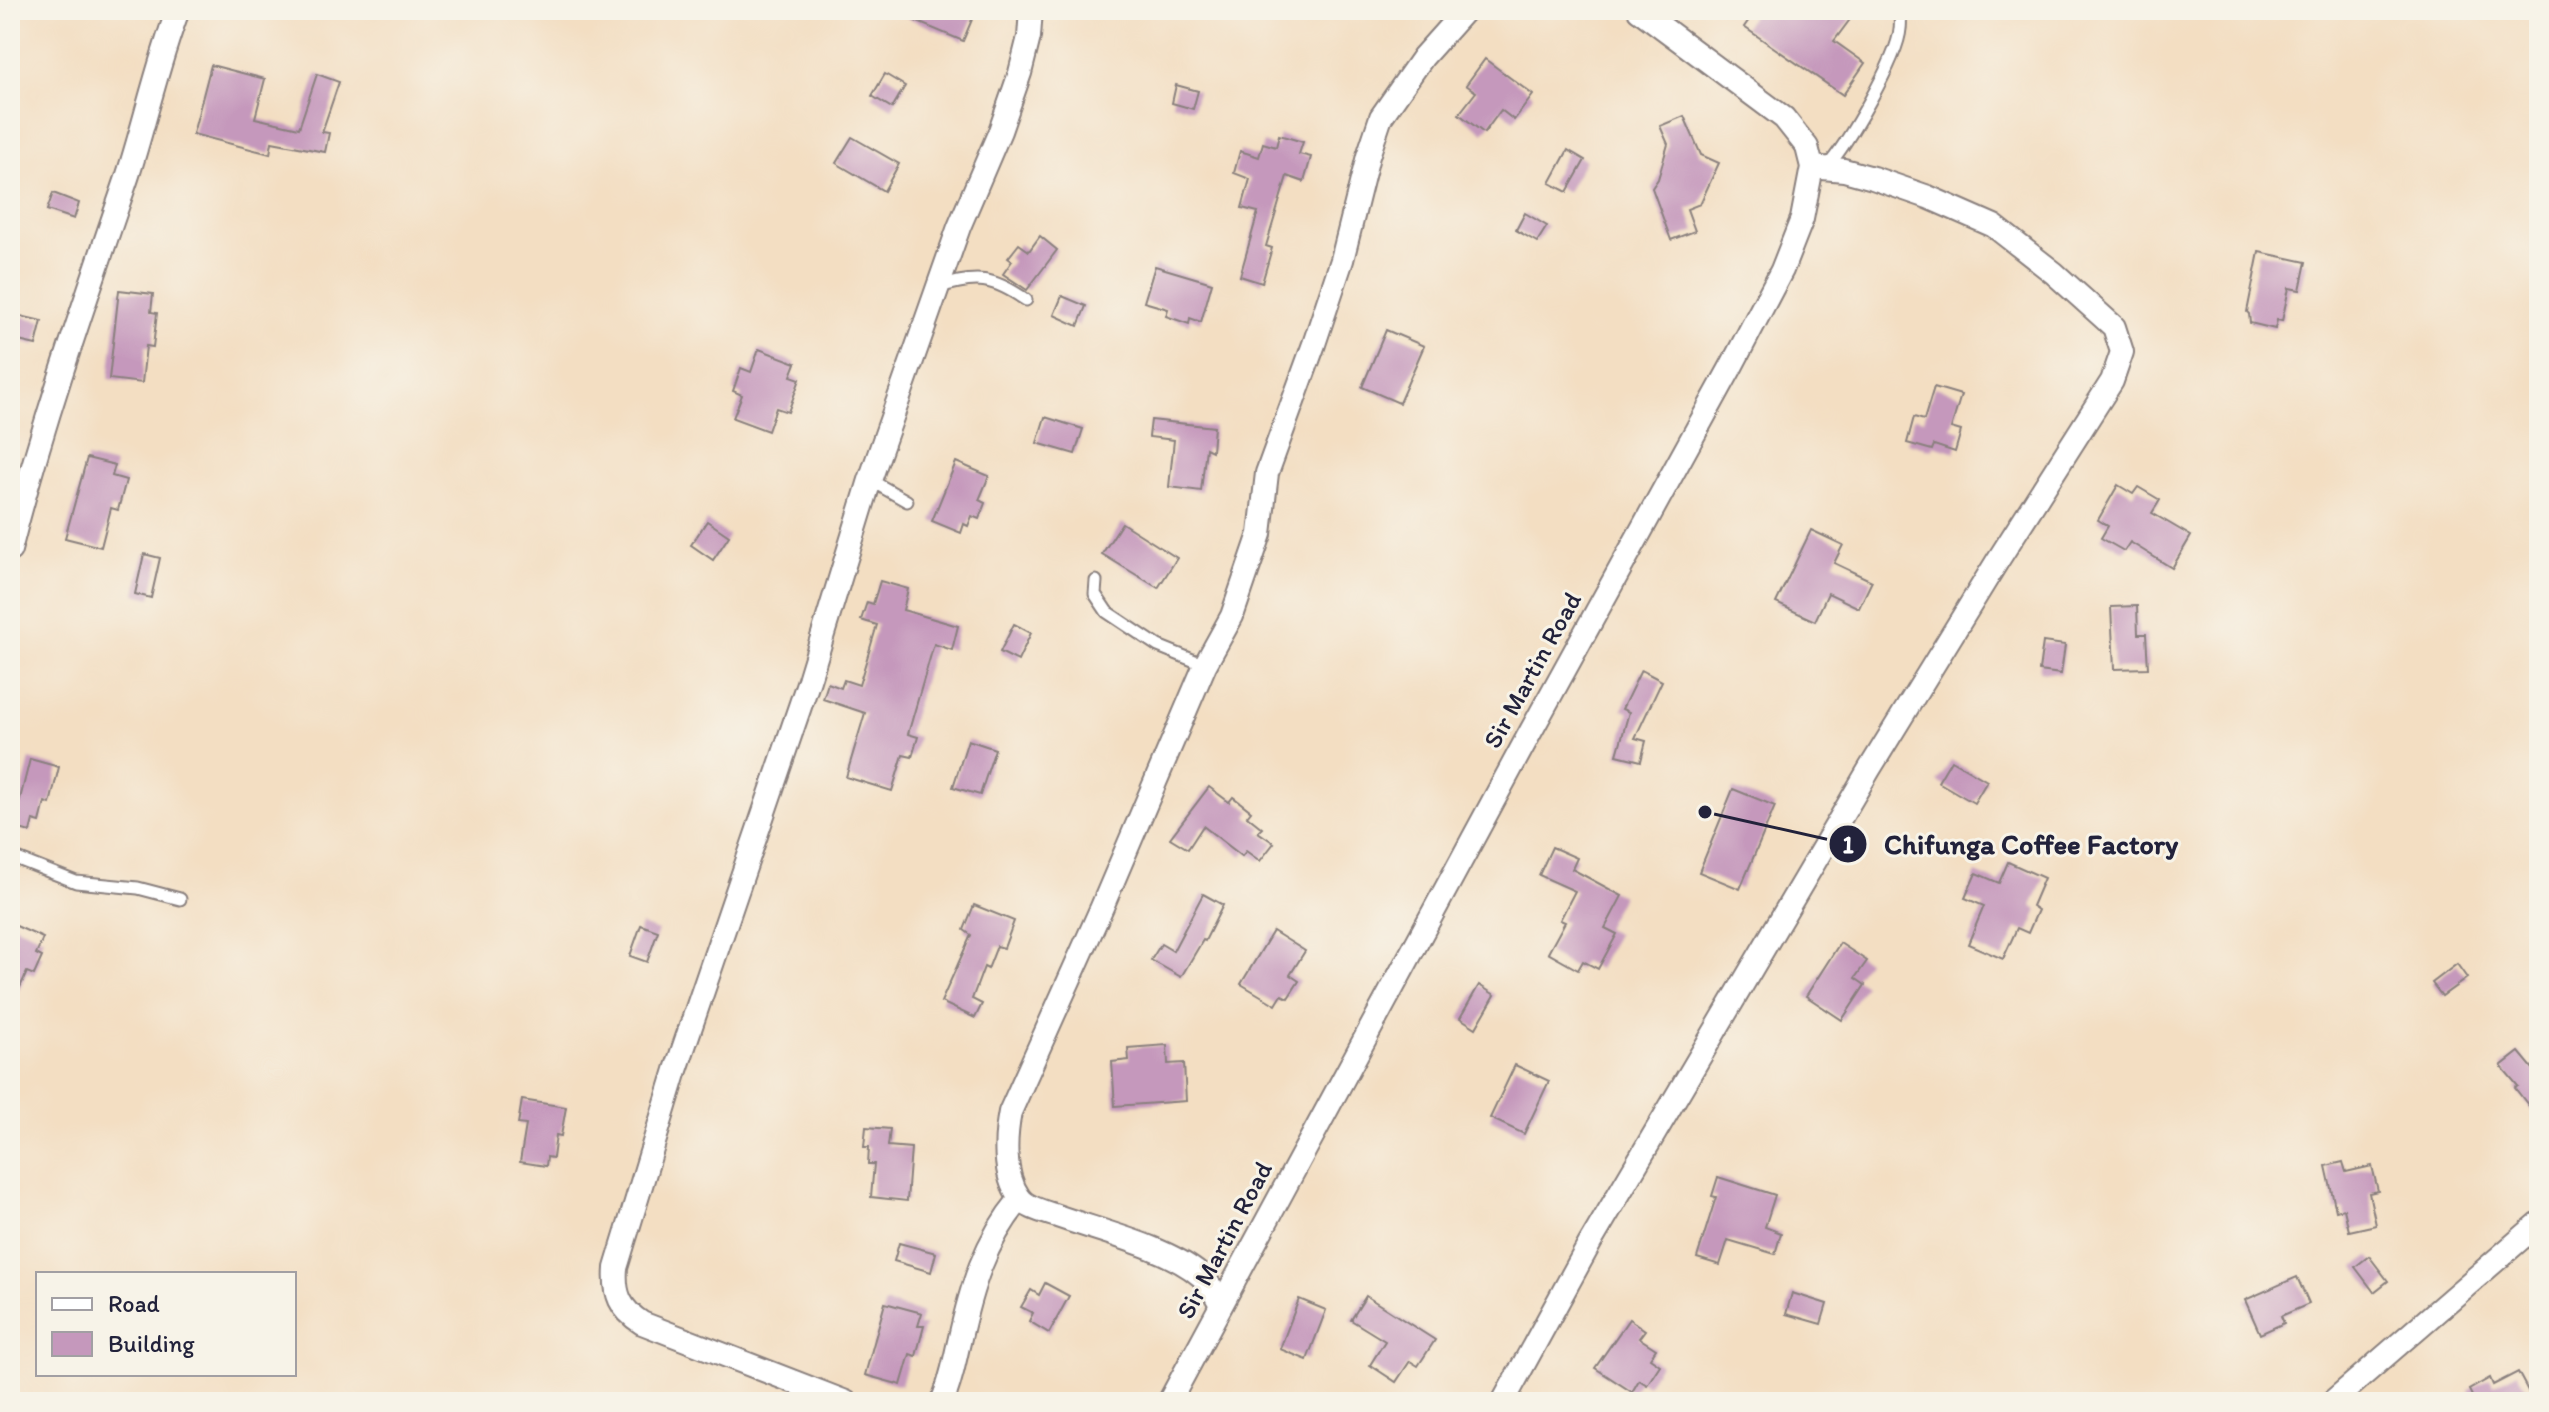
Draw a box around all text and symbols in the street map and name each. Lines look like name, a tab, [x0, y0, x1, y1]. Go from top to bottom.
street label: Sir Martin Road	[1476, 586, 1588, 754]
callout: Chifunga Coffee Factory	[1828, 818, 2193, 870]
text: Chifunga Coffee Factory	[1884, 827, 2179, 861]
text: 1	[1842, 830, 1854, 859]
street label: Sir Martin Road	[1169, 1156, 1279, 1324]
legend	[36, 1272, 296, 1376]
text: Road	[108, 1289, 160, 1318]
text: Building	[108, 1329, 195, 1358]

